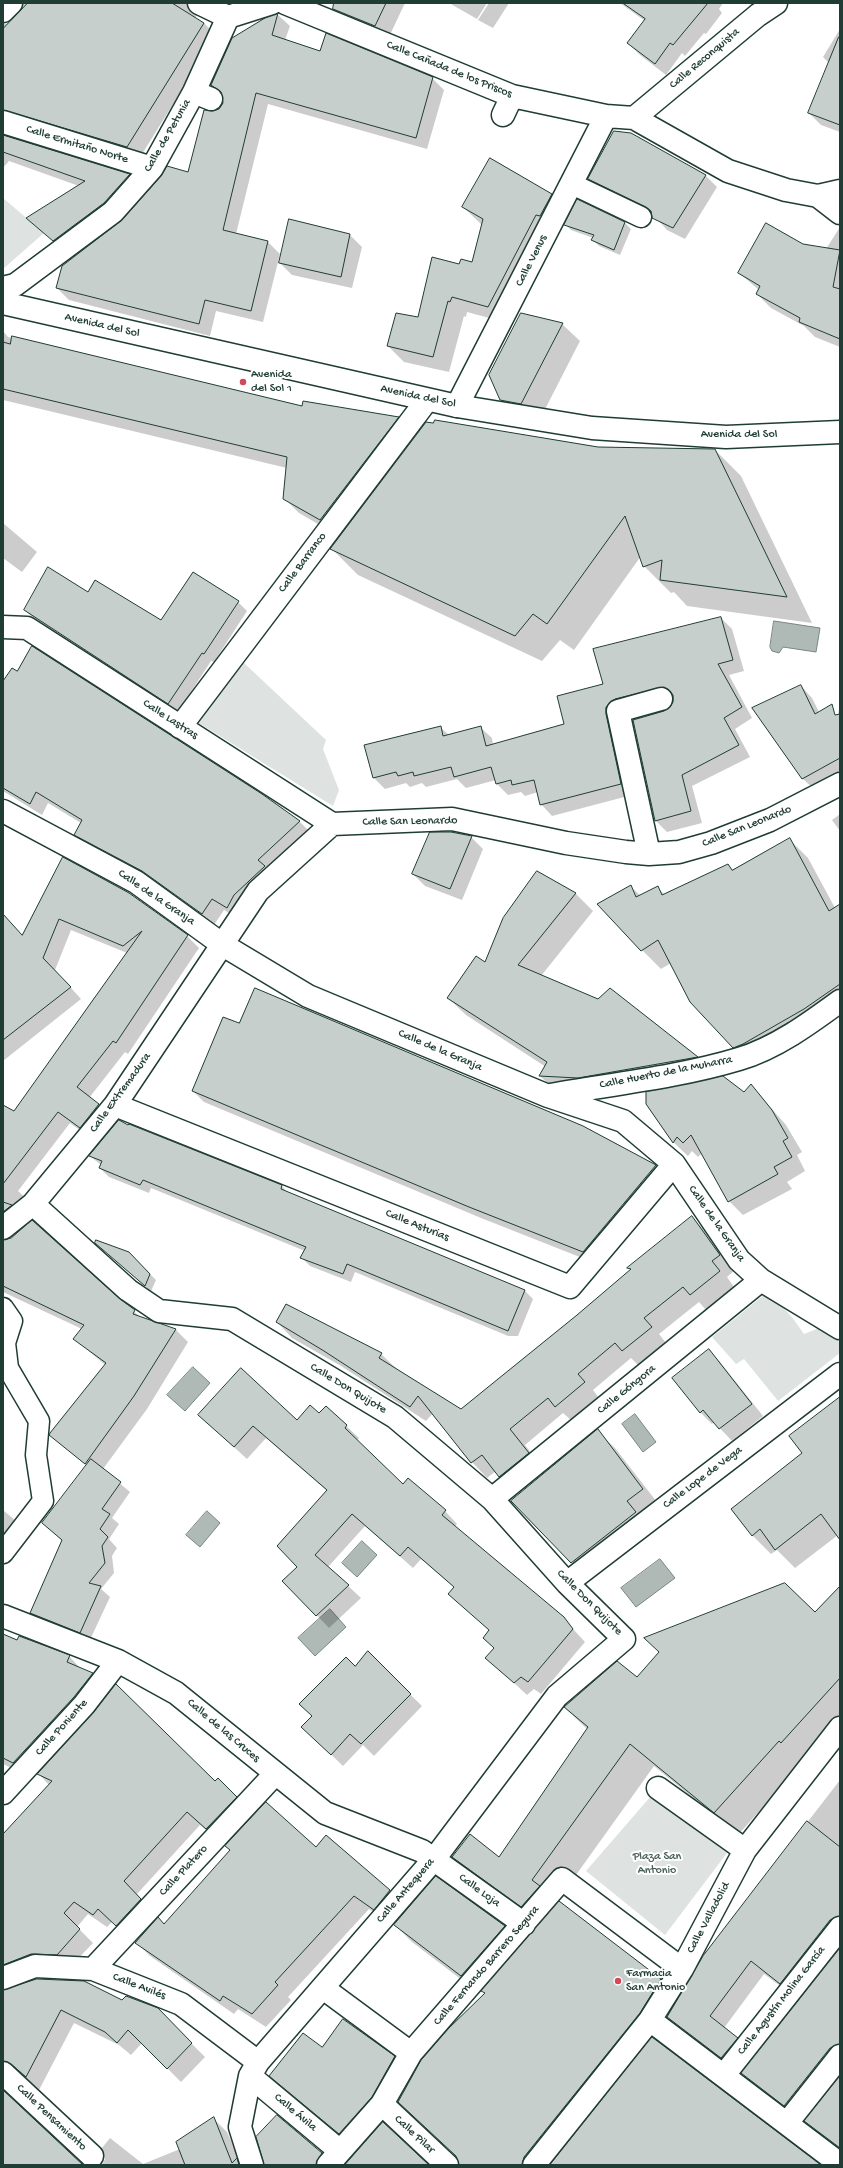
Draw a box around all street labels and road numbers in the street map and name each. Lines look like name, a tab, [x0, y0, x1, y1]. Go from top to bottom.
street label: Calle Reconquista	[667, 25, 743, 93]
street label: Calle Cañada de los Priscos	[384, 38, 514, 102]
street label: Calle de Petunia	[141, 97, 195, 175]
street label: Calle Ermitaño Norte	[24, 123, 130, 167]
street label: Calle Venus	[513, 233, 551, 289]
street label: Avenida del Sol	[63, 310, 141, 342]
street label: Avenida del Sol	[379, 382, 457, 412]
street label: Avenida del Sol	[701, 428, 777, 442]
street label: Calle Barranco	[276, 530, 330, 596]
street label: Calle Lastras	[140, 697, 200, 743]
street label: Calle San Leonardo	[700, 803, 794, 851]
street label: Calle San Leonardo	[362, 814, 458, 830]
street label: Calle de la Granja	[115, 867, 197, 929]
street label: Calle de la Granja	[396, 1027, 484, 1075]
street label: Calle Extremadura	[87, 1050, 155, 1136]
street label: Calle Huerto de la Muharra	[598, 1053, 734, 1093]
street label: Calle de la Granja	[684, 1183, 748, 1265]
street label: Calle Asturias	[383, 1207, 451, 1245]
street label: Calle Don Quijote	[307, 1360, 389, 1418]
street label: Calle Góngora	[595, 1362, 659, 1418]
street label: Calle Lope de Vega	[661, 1444, 745, 1512]
street label: Calle Don Quijote	[553, 1567, 625, 1639]
street label: Calle de las Cruces	[183, 1696, 263, 1766]
street label: Calle Poniente	[33, 1697, 91, 1759]
street label: Calle Platero	[157, 1842, 211, 1900]
street label: Calle Antequera	[374, 1856, 438, 1926]
street label: Calle Loja	[455, 1871, 503, 1911]
street label: Calle Valladolid	[684, 1880, 734, 1956]
street label: Calle Fernando Barrero Segura	[431, 1903, 543, 2029]
street label: Calle Agustín Molina García	[735, 1944, 829, 2058]
street label: Calle Avilés	[110, 1970, 168, 2004]
street label: Calle Pensamiento	[13, 2082, 89, 2154]
street label: Calle Ávila	[271, 2091, 319, 2135]
street label: Calle Pilar	[391, 2113, 437, 2157]

